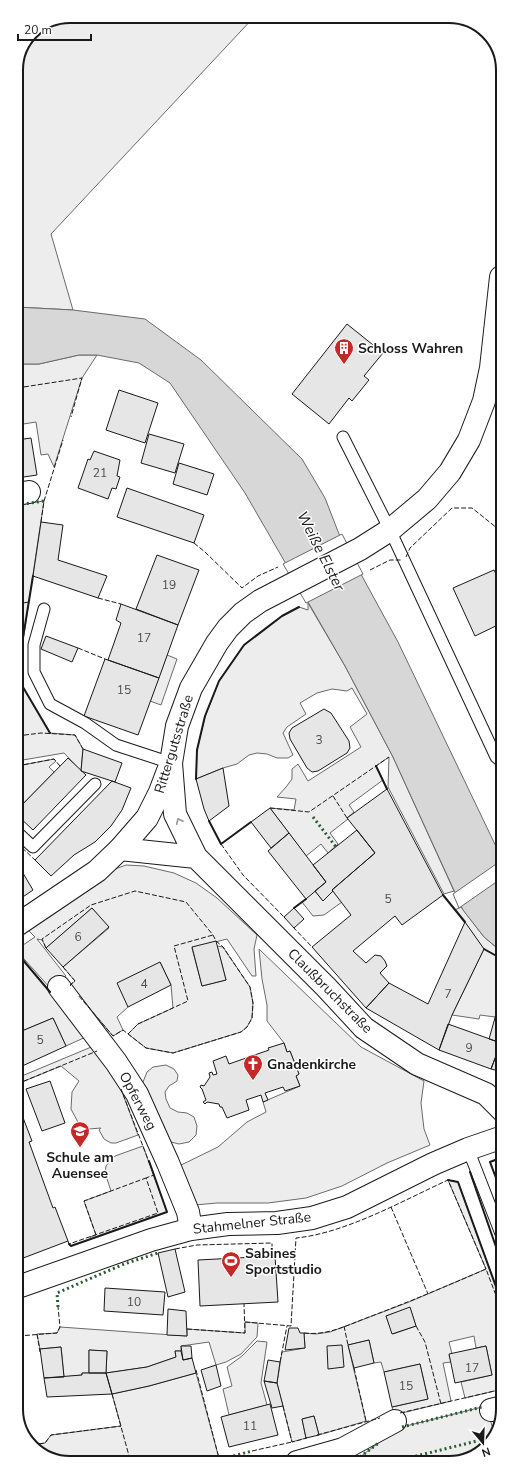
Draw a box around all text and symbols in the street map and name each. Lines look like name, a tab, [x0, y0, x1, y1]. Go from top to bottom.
scale bar	[18, 16, 91, 42]
text: 20 m	[24, 22, 52, 38]
building icon: Schloss Wahren	[333, 337, 355, 365]
place label: Schloss Wahren	[358, 339, 463, 358]
house number: 21	[93, 465, 107, 481]
water label: Weiße Elster	[292, 508, 350, 595]
house number: 19	[162, 577, 176, 593]
house number: 17	[137, 630, 151, 646]
house number: 15	[117, 682, 131, 698]
street label: Rittergutsstraße	[150, 692, 198, 796]
house number: 3	[315, 732, 323, 748]
one-way arrow	[176, 818, 184, 826]
house number: 5	[384, 891, 392, 907]
house number: 6	[74, 929, 82, 945]
street label: Claußbruchstraße	[283, 944, 377, 1038]
house number: 4	[140, 976, 148, 992]
house number: 7	[444, 986, 452, 1002]
house number: 5	[36, 1032, 44, 1048]
house number: 9	[465, 1040, 473, 1056]
church icon: Gnadenkirche	[242, 1053, 264, 1081]
place label: Gnadenkirche	[267, 1055, 357, 1074]
street label: Opferweg	[115, 1069, 161, 1133]
school or university icon: Schule am Auensee	[69, 1120, 91, 1148]
place label: Schule am Auensee	[46, 1148, 114, 1183]
street label: Stahmelner Straße	[192, 1207, 312, 1239]
place label: Sabines Sportstudio	[245, 1244, 322, 1279]
sports icon: Sabines Sportstudio	[220, 1250, 242, 1278]
house number: 10	[127, 1294, 141, 1310]
house number: 17	[465, 1360, 479, 1376]
house number: 15	[399, 1378, 413, 1394]
house number: 11	[243, 1418, 257, 1434]
north arrow	[463, 1423, 503, 1463]
text: N	[480, 1444, 492, 1460]

